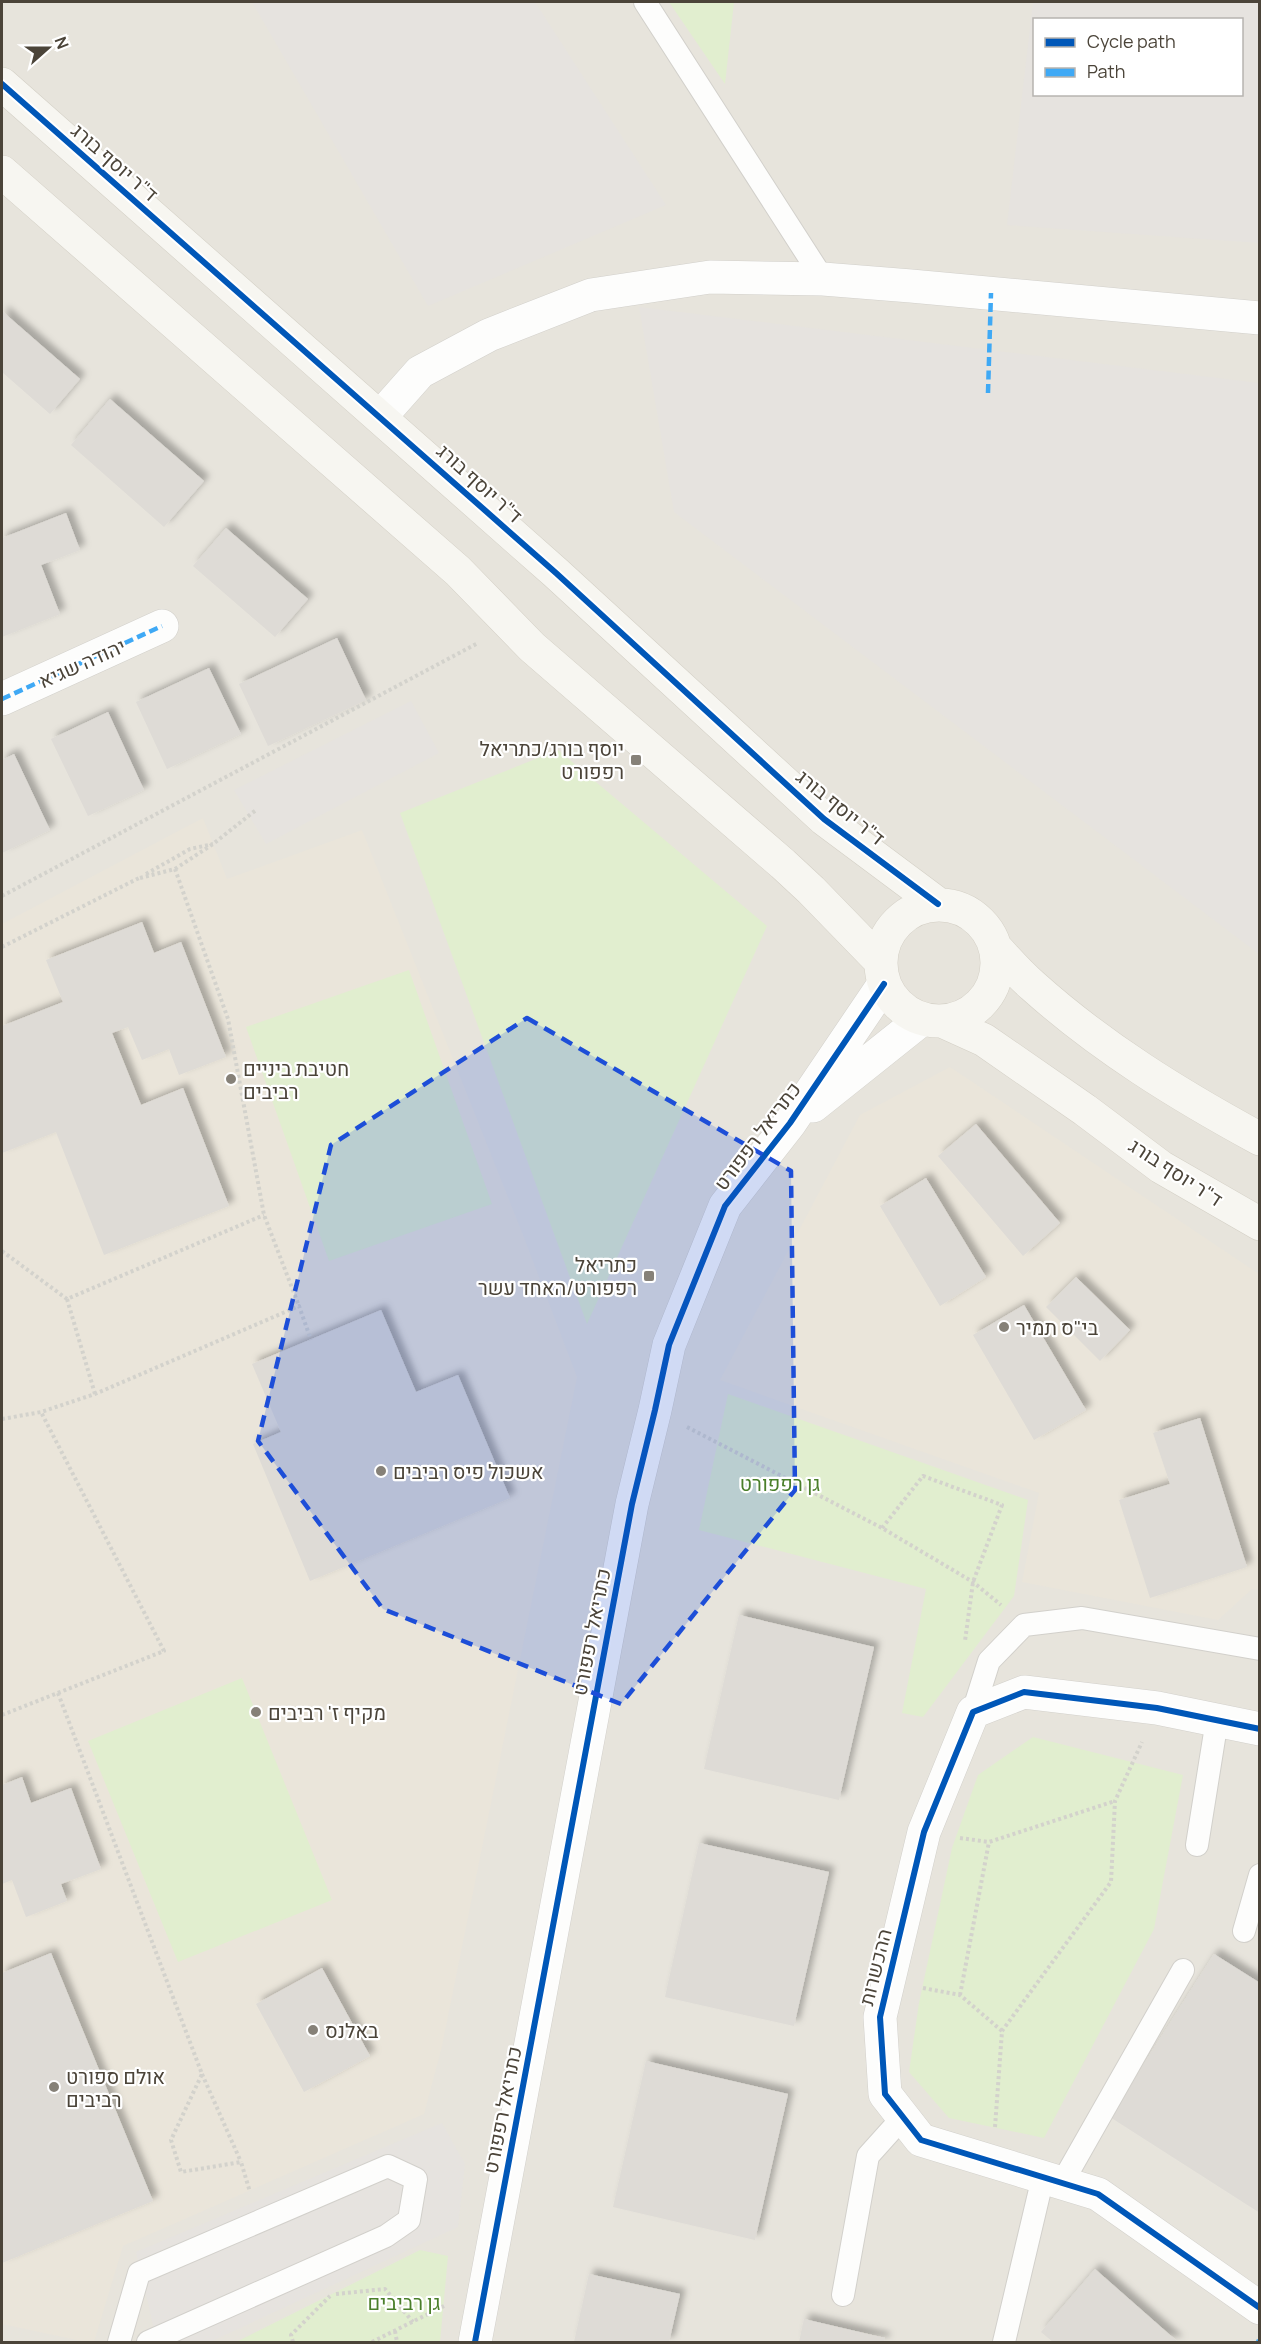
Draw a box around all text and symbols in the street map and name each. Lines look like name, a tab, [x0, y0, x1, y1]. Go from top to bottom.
north arrow	[18, 18, 78, 78]
legend	[1033, 18, 1243, 96]
text: Cycle path	[1087, 29, 1176, 53]
text: N	[50, 33, 74, 52]
text: Path	[1087, 59, 1125, 83]
street label: ד"ר יוסף בורג	[66, 117, 164, 207]
street label: ד"ר יוסף בורג	[431, 437, 529, 529]
street label: יהודה שגיא	[34, 632, 130, 694]
place label: יוסף בורג/כתריאל רפפורט	[480, 735, 624, 785]
marker: יוסף בורג/כתריאל רפפורט	[629, 753, 643, 767]
street label: ד"ר יוסף בורג	[791, 763, 891, 851]
place label: חטיבת ביניים רביבים	[243, 1055, 349, 1105]
marker: חטיבת ביניים רביבים	[224, 1072, 238, 1086]
street label: כתריאל רפפורט	[707, 1076, 807, 1196]
street label: ד"ר יוסף בורג	[1124, 1132, 1228, 1212]
place label: כתריאל רפפורט/האחד עשר	[478, 1251, 637, 1301]
marker: כתריאל רפפורט/האחד עשר	[642, 1269, 656, 1283]
place label: בי"ס תמיר	[1016, 1314, 1099, 1341]
marker: בי"ס תמיר	[997, 1320, 1011, 1334]
place label: אשכול פיס רביבים	[393, 1458, 544, 1485]
marker: אשכול פיס רביבים	[374, 1464, 388, 1478]
park label: גן רפפורט	[740, 1470, 820, 1497]
street label: כתריאל רפפורט	[565, 1566, 617, 1698]
place label: מקיף ז' רביבים	[268, 1699, 386, 1726]
marker: מקיף ז' רביבים	[249, 1705, 263, 1719]
street label: ההכשרות	[852, 1926, 898, 2008]
place label: באלנס	[325, 2017, 379, 2044]
marker: באלנס	[306, 2023, 320, 2037]
street label: כתריאל רפפורט	[476, 2044, 528, 2176]
place label: אולם ספורט רביבים	[66, 2063, 165, 2113]
marker: אולם ספורט רביבים	[47, 2080, 61, 2094]
park label: גן רביבים	[367, 2289, 441, 2316]

